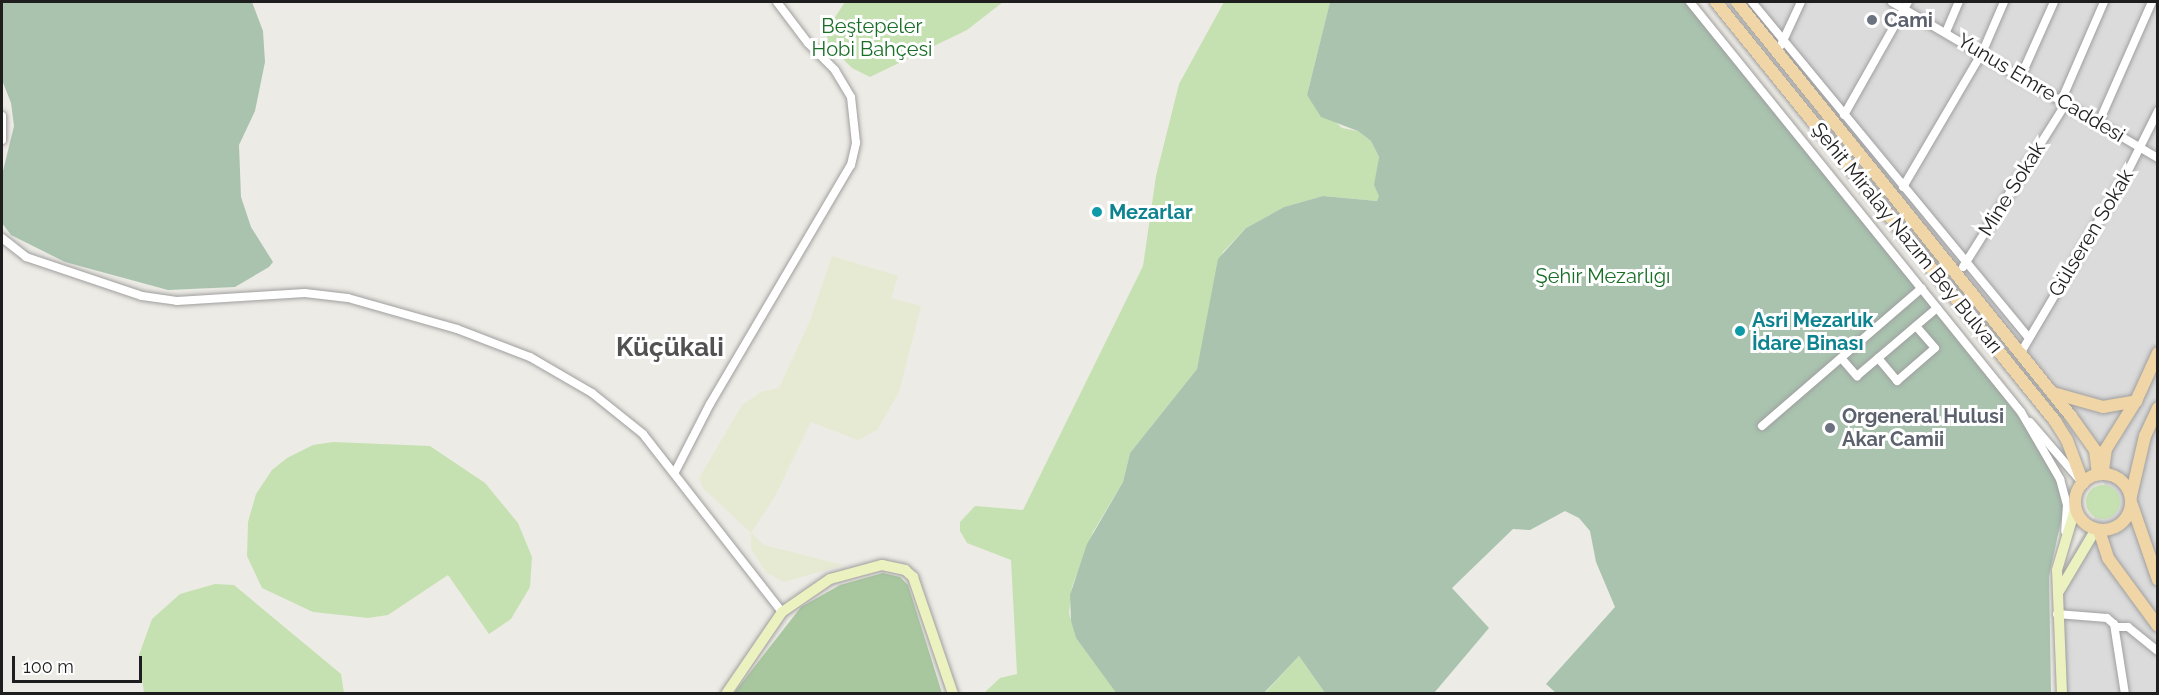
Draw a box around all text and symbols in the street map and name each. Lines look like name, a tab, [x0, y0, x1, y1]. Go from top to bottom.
place label: Cami	[1884, 8, 1933, 32]
marker: Cami	[1865, 13, 1879, 27]
park label: Beştepeler Hobi Bahçesi	[812, 14, 932, 61]
street label: Yunus Emre Caddesi	[1953, 28, 2129, 148]
street label: Şehit Miralay Nazım Bey Bulvarı	[1806, 117, 2008, 359]
street label: Mine Sokak	[1974, 137, 2050, 241]
street label: Gülseren Sokak	[2044, 165, 2138, 301]
place label: Mezarlar	[1109, 200, 1193, 224]
marker: Mezarlar	[1090, 205, 1104, 219]
park label: Şehir Mezarlığı	[1535, 264, 1671, 288]
place label: Asri Mezarlık İdare Binası	[1752, 308, 1873, 355]
marker: Asri Mezarlık İdare Binası	[1733, 324, 1747, 338]
district label: Küçükali	[616, 332, 724, 364]
place label: Orgeneral Hulusi Akar Camii	[1842, 404, 2005, 451]
marker: Orgeneral Hulusi Akar Camii	[1823, 421, 1837, 435]
scale bar	[15, 644, 146, 682]
text: 100 m	[23, 656, 74, 677]

